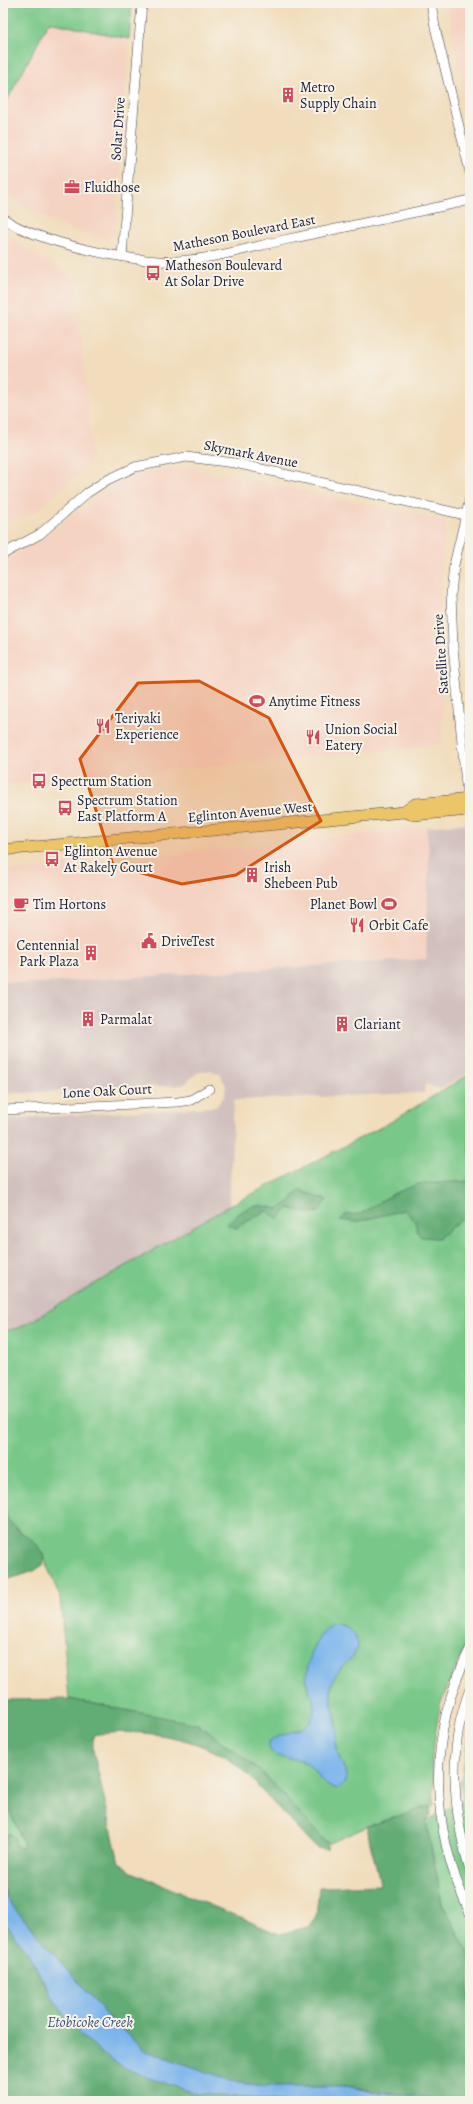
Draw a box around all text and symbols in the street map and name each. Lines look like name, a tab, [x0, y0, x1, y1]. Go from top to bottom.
place label: Metro Supply Chain	[300, 78, 377, 113]
building icon: Metro Supply Chain	[279, 86, 297, 104]
street label: Solar Drive	[106, 97, 130, 161]
office icon: Fluidhose	[63, 178, 81, 196]
place label: Fluidhose	[84, 178, 140, 197]
street label: Matheson Boulevard East	[171, 210, 317, 256]
place label: Matheson Boulevard At Solar Drive	[164, 256, 283, 291]
bus stop icon: Matheson Boulevard At Solar Drive	[144, 264, 162, 282]
street label: Skymark Avenue	[202, 436, 300, 472]
street label: Satellite Drive	[429, 613, 453, 695]
sports icon: Anytime Fitness	[248, 692, 266, 710]
place label: Anytime Fitness	[268, 692, 360, 711]
place label: Teriyaki Experience	[115, 709, 179, 744]
restaurant icon: Teriyaki Experience	[94, 717, 112, 735]
place label: Union Social Eatery	[325, 720, 398, 755]
restaurant icon: Union Social Eatery	[304, 728, 322, 746]
bus stop icon: Spectrum Station	[30, 772, 48, 790]
place label: Spectrum Station	[51, 772, 152, 791]
place label: Spectrum Station East Platform A	[77, 791, 178, 826]
street label: Eglinton Avenue West	[187, 797, 313, 827]
bus stop icon: Spectrum Station East Platform A	[56, 799, 74, 817]
place label: Eglinton Avenue At Rakely Court	[63, 842, 158, 877]
bus stop icon: Eglinton Avenue At Rakely Court	[43, 850, 61, 868]
place label: Irish Shebeen Pub	[264, 858, 338, 893]
building icon: Irish Shebeen Pub	[243, 866, 261, 884]
cafe icon: Tim Hortons	[12, 895, 30, 913]
place label: Tim Hortons	[33, 895, 106, 914]
place label: Planet Bowl	[310, 895, 378, 914]
sports icon: Planet Bowl	[380, 895, 398, 913]
restaurant icon: Orbit Cafe	[348, 916, 366, 934]
place label: Orbit Cafe	[369, 916, 428, 935]
public building icon: DriveTest	[140, 932, 158, 950]
place label: DriveTest	[161, 932, 215, 951]
place label: Centennial Park Plaza	[16, 936, 80, 971]
building icon: Centennial Park Plaza	[82, 944, 100, 962]
building icon: Parmalat	[79, 1010, 97, 1028]
place label: Parmalat	[100, 1010, 152, 1029]
building icon: Clariant	[333, 1015, 351, 1033]
place label: Clariant	[354, 1015, 401, 1034]
street label: Lone Oak Court	[62, 1079, 153, 1103]
water label: Etobicoke Creek	[47, 2012, 133, 2032]

